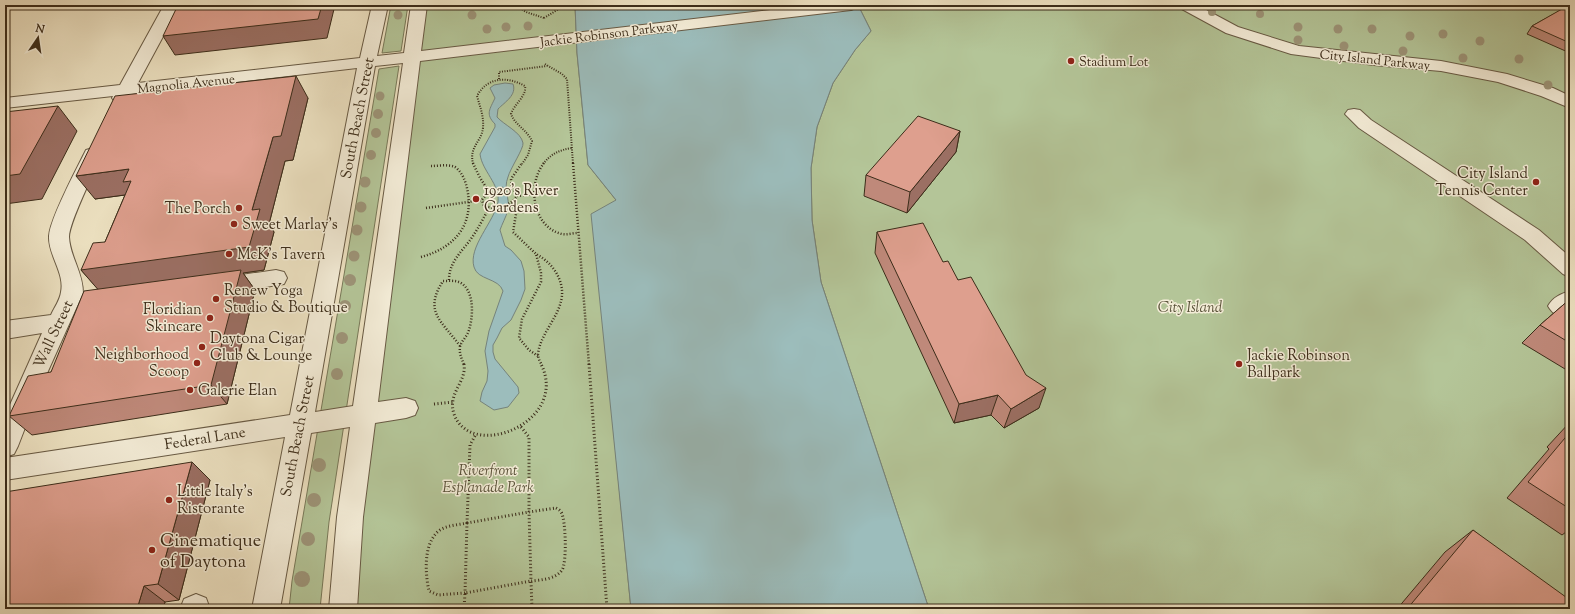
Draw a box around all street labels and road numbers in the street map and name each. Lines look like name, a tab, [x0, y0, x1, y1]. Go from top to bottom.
street label: Jackie Robinson Parkway	[538, 18, 680, 52]
street label: City Island Parkway	[1319, 46, 1431, 76]
street label: South Beach Street	[336, 56, 381, 181]
street label: Magnolia Avenue	[136, 71, 236, 99]
street label: Wall Street	[29, 297, 79, 372]
street label: South Beach Street	[276, 374, 321, 499]
street label: Federal Lane	[163, 423, 247, 456]

